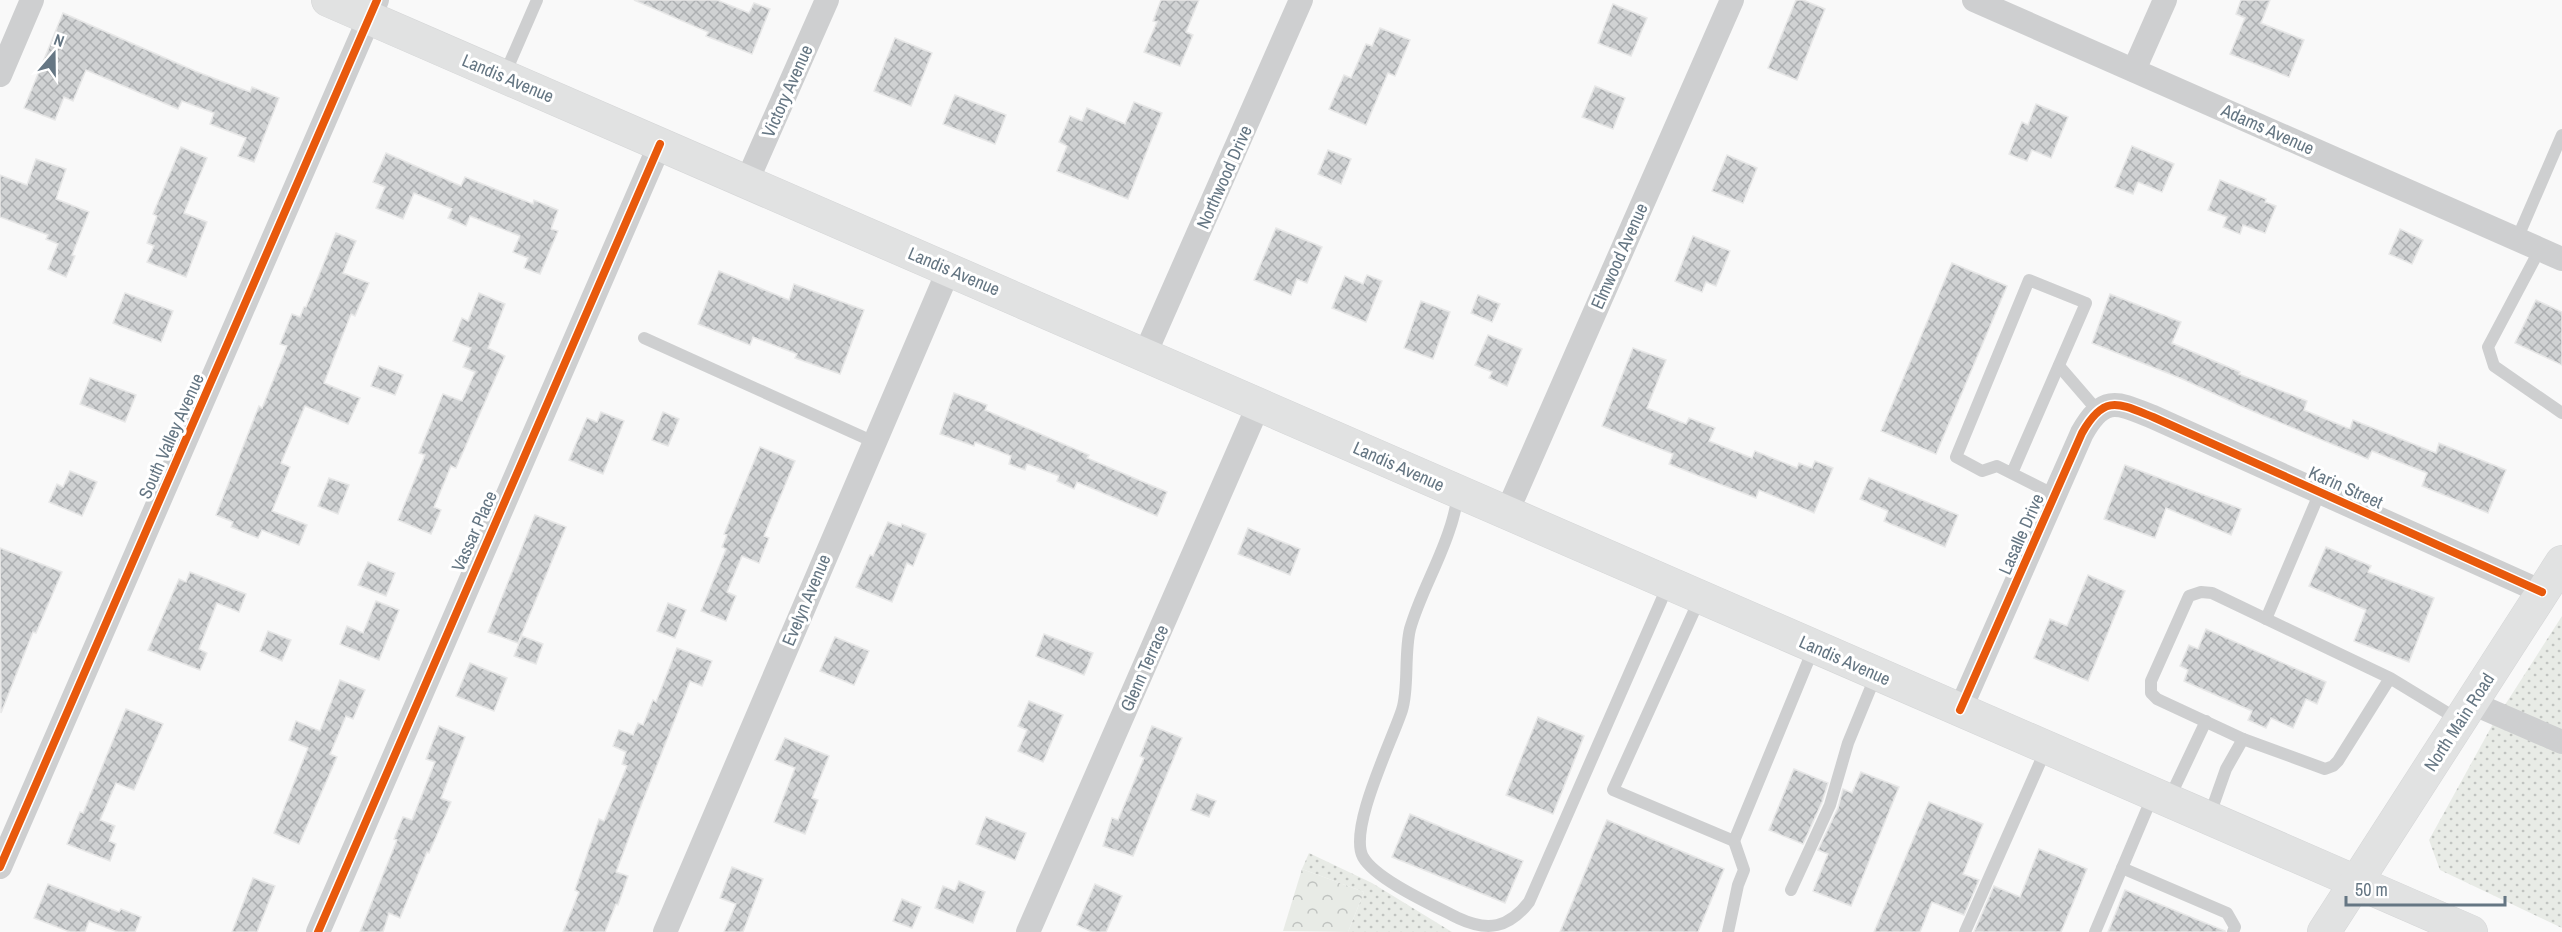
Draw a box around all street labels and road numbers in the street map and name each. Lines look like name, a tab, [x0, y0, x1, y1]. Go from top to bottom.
street label: Victory Avenue	[755, 41, 819, 141]
street label: Landis Avenue	[458, 47, 558, 109]
street label: Adams Avenue	[2217, 97, 2318, 161]
street label: Northwood Drive	[1190, 121, 1258, 233]
street label: Elmwood Avenue	[1584, 199, 1654, 313]
street label: Landis Avenue	[904, 240, 1004, 302]
street label: South Valley Avenue	[132, 369, 210, 503]
street label: Landis Avenue	[1349, 435, 1449, 497]
street label: Karin Street	[2305, 460, 2387, 514]
street label: Vassar Place	[445, 487, 503, 575]
street label: Lasalle Drive	[1992, 490, 2050, 578]
street label: Evelyn Avenue	[775, 550, 837, 650]
street label: Glenn Terrace	[1114, 621, 1174, 715]
street label: Landis Avenue	[1795, 629, 1895, 691]
street label: North Main Road	[2418, 668, 2500, 776]

